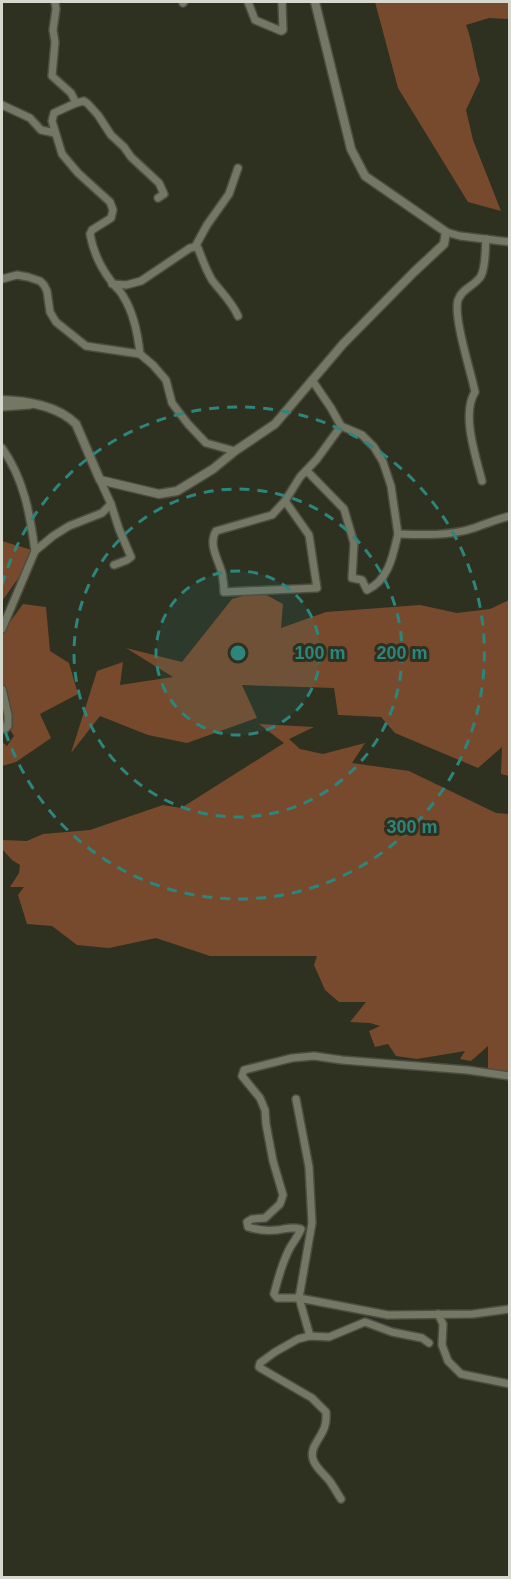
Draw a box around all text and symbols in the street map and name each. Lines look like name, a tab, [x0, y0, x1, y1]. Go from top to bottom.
centre of rings	[228, 643, 248, 663]
text: 100 m	[294, 643, 346, 663]
text: 200 m	[376, 643, 428, 663]
text: 300 m	[386, 817, 438, 837]

